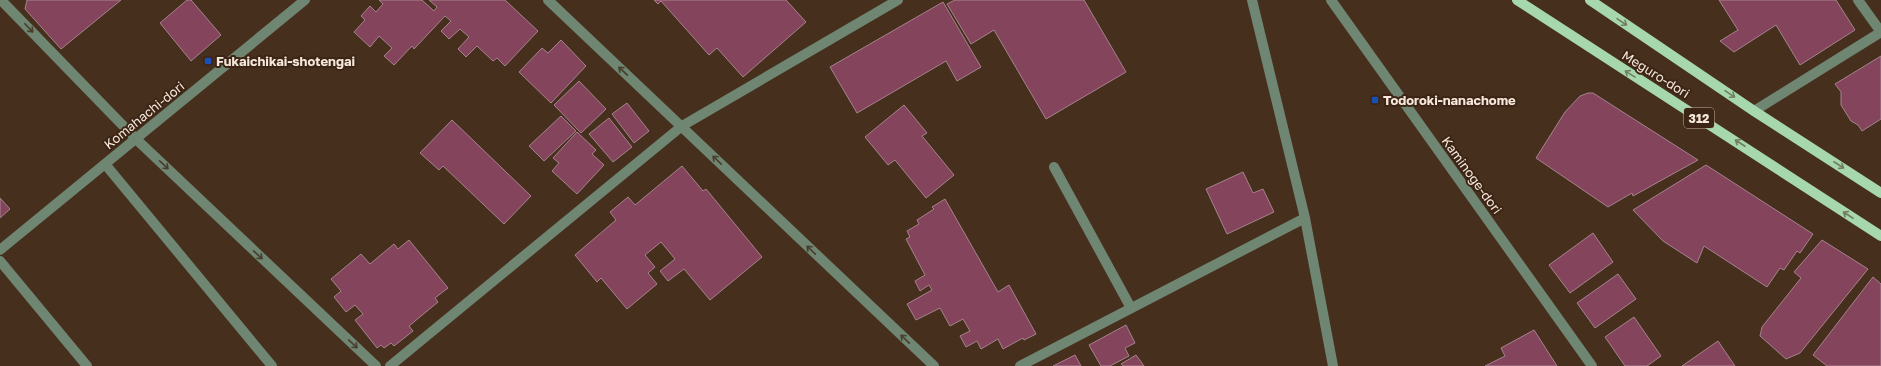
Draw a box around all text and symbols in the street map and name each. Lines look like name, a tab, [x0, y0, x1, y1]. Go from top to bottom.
one-way arrow	[1616, 18, 1627, 26]
one-way arrow	[24, 23, 33, 33]
street label: Meguro-dori	[1619, 47, 1693, 101]
place label: Fukaichikai-shotengai	[216, 53, 355, 69]
marker: Fukaichikai-shotengai	[203, 56, 213, 66]
one-way arrow	[617, 66, 628, 75]
one-way arrow	[1624, 69, 1636, 77]
street label: Komahachi-dori	[101, 78, 187, 152]
one-way arrow	[1724, 91, 1736, 99]
place label: Todoroki-nanachome	[1383, 92, 1516, 108]
marker: Todoroki-nanachome	[1370, 95, 1380, 105]
road number: 312	[1684, 108, 1714, 128]
street label: Kaminoge-dori	[1439, 133, 1505, 217]
one-way arrow	[1734, 139, 1746, 147]
one-way arrow	[712, 155, 722, 165]
one-way arrow	[159, 161, 169, 170]
one-way arrow	[1833, 162, 1845, 170]
one-way arrow	[1843, 211, 1854, 219]
one-way arrow	[806, 245, 816, 254]
one-way arrow	[253, 250, 263, 259]
one-way arrow	[901, 335, 911, 344]
one-way arrow	[348, 339, 358, 349]

